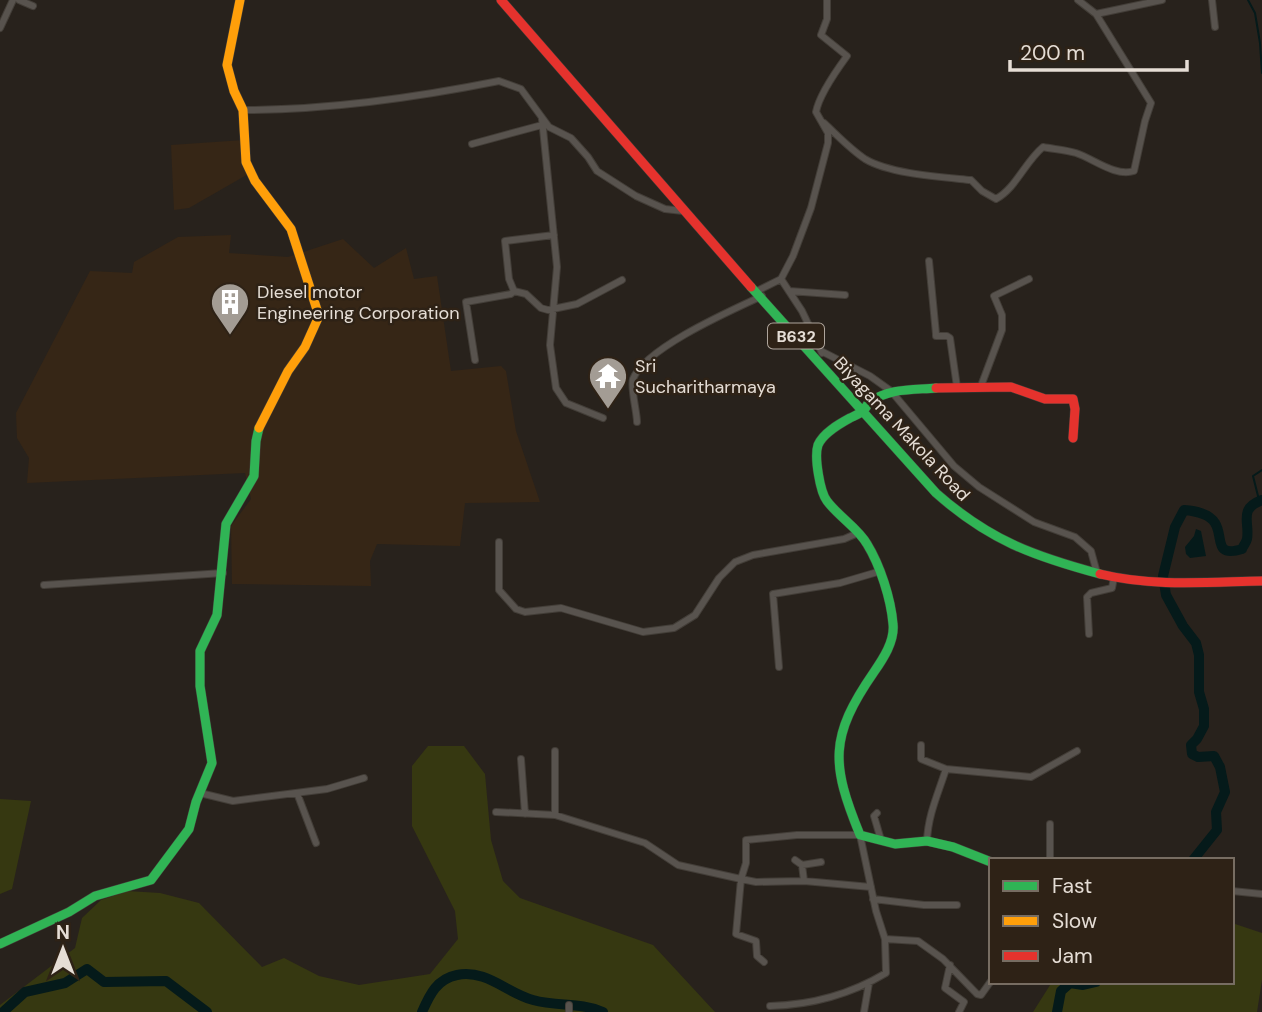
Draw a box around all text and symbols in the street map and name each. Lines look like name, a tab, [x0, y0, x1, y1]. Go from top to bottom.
scale bar	[1010, 28, 1187, 72]
text: 200 m	[1020, 39, 1085, 67]
place label: Diesel motor Engineering Corporation	[257, 280, 460, 325]
building icon: Diesel motor Engineering Corporation	[209, 281, 251, 336]
road number: B632	[768, 324, 824, 348]
street label: Biyagama Makola Road	[829, 352, 975, 506]
place label: Sri Sucharitharmaya	[635, 354, 776, 399]
temple icon: Sri Sucharitharmaya	[587, 355, 629, 410]
legend	[989, 858, 1234, 984]
text: Fast	[1052, 872, 1092, 900]
text: Slow	[1052, 907, 1097, 935]
north arrow	[28, 914, 98, 984]
text: N	[56, 920, 70, 945]
text: Jam	[1052, 942, 1093, 970]

